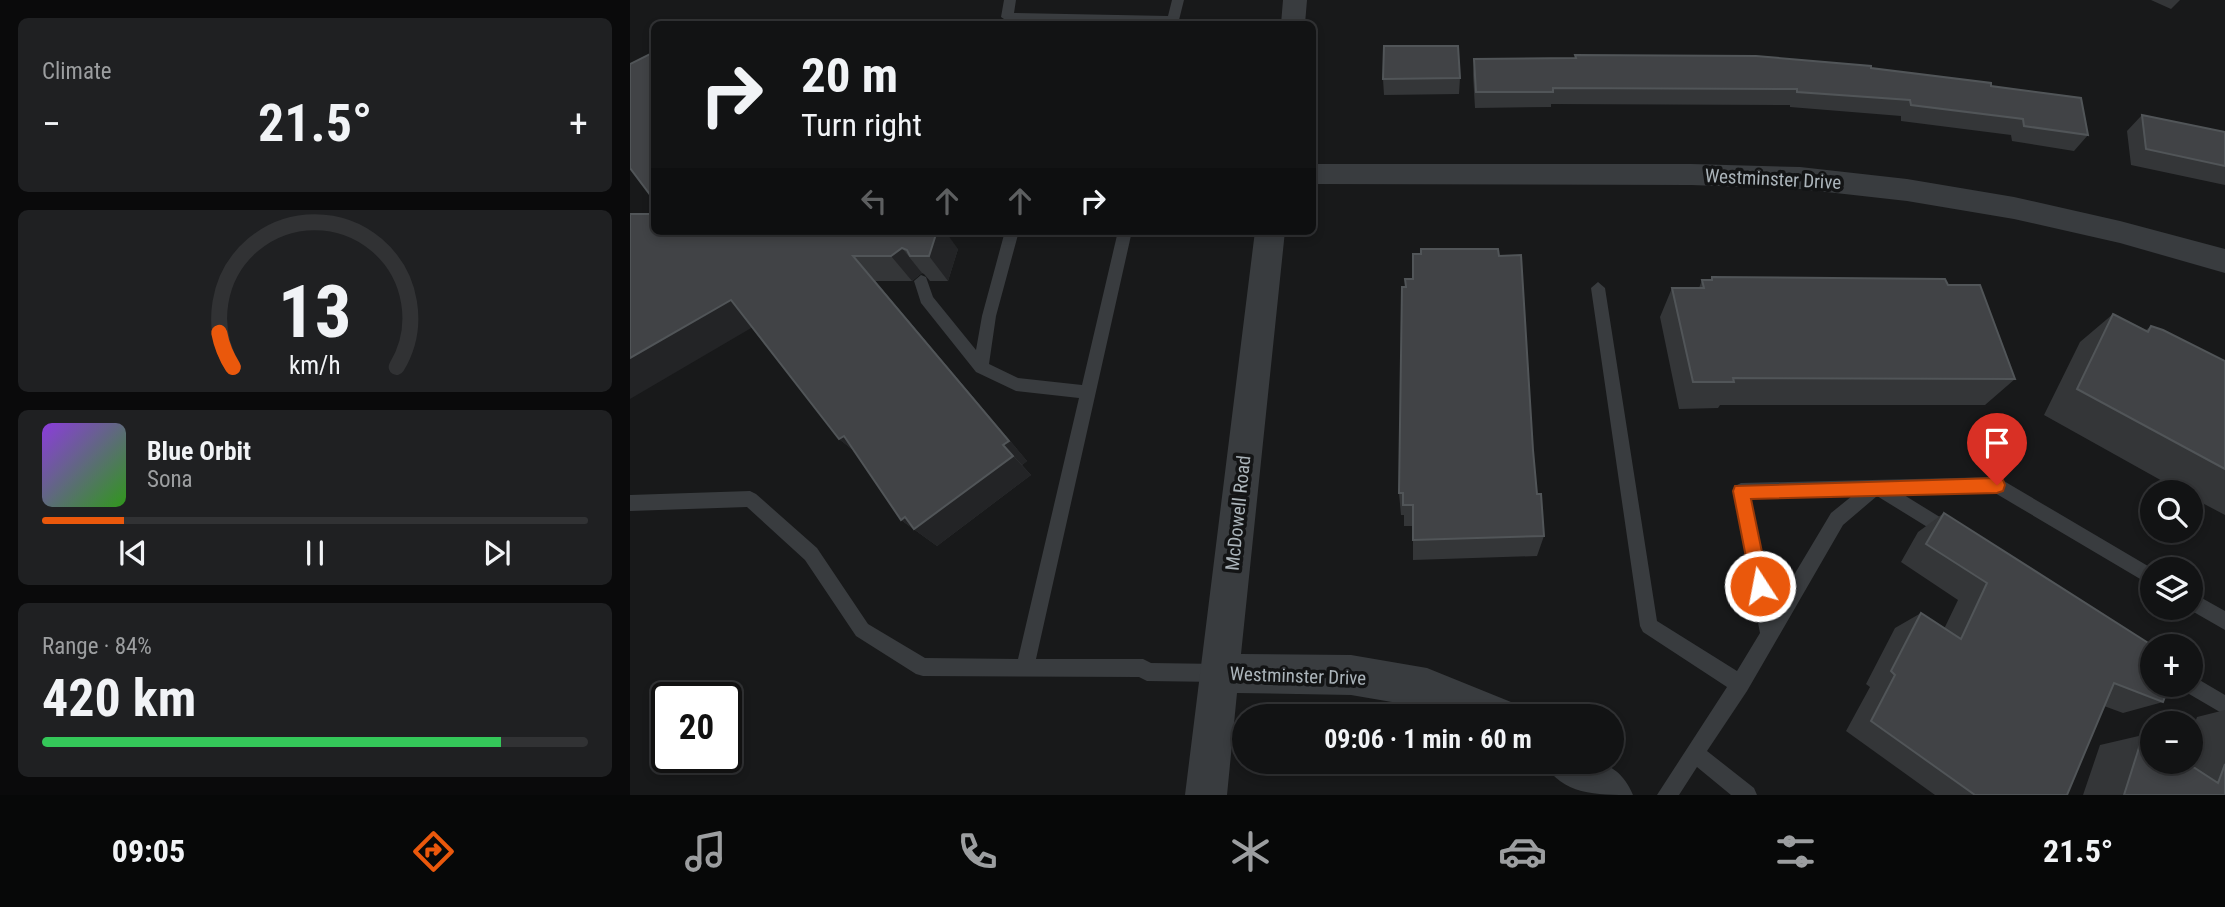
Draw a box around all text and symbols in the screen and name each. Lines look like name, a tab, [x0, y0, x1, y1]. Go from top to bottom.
text: 20 m	[801, 47, 898, 104]
icon: right	[686, 49, 777, 140]
text: Climate	[42, 58, 112, 85]
text: 21.5°	[258, 93, 372, 154]
text: −	[42, 102, 61, 146]
text: +	[569, 102, 588, 146]
text: Turn right	[801, 106, 922, 144]
street label: Westminster Drive	[1704, 164, 1842, 194]
icon: left	[855, 182, 893, 220]
icon: ahead	[928, 182, 966, 220]
icon: ahead	[1001, 182, 1039, 220]
icon: right	[1074, 182, 1112, 220]
text: 13	[278, 270, 352, 356]
text: km/h	[289, 351, 341, 380]
pin	[1967, 413, 2027, 485]
icon: arrive	[1978, 424, 2016, 462]
text: Blue Orbit	[147, 436, 251, 466]
street label: McDowell Road	[1221, 454, 1255, 572]
text: Sona	[147, 466, 193, 493]
map controls	[2140, 480, 2203, 774]
button: search	[2140, 480, 2203, 543]
icon: previous	[114, 534, 152, 572]
icon: pause	[296, 534, 334, 572]
icon: next	[478, 534, 516, 572]
position arrow	[1723, 549, 1797, 623]
button: layers	[2140, 557, 2203, 620]
text: Range · 84%	[42, 633, 152, 660]
button: +	[2140, 634, 2203, 697]
street label: Westminster Drive	[1229, 662, 1367, 690]
text: 420 km	[42, 668, 196, 729]
speed limit sign: 20	[651, 682, 742, 773]
button: −	[2140, 711, 2203, 774]
text: 09:06 · 1 min · 60 m	[1324, 724, 1532, 754]
icon: directions	[409, 827, 458, 876]
icon: music	[681, 827, 730, 876]
icon: phone	[953, 827, 1002, 876]
icon: climate	[1226, 827, 1275, 876]
icon: car	[1498, 827, 1547, 876]
icon: filters	[1771, 827, 1820, 876]
text: 09:05	[112, 832, 185, 870]
text: 21.5°	[2043, 832, 2113, 870]

